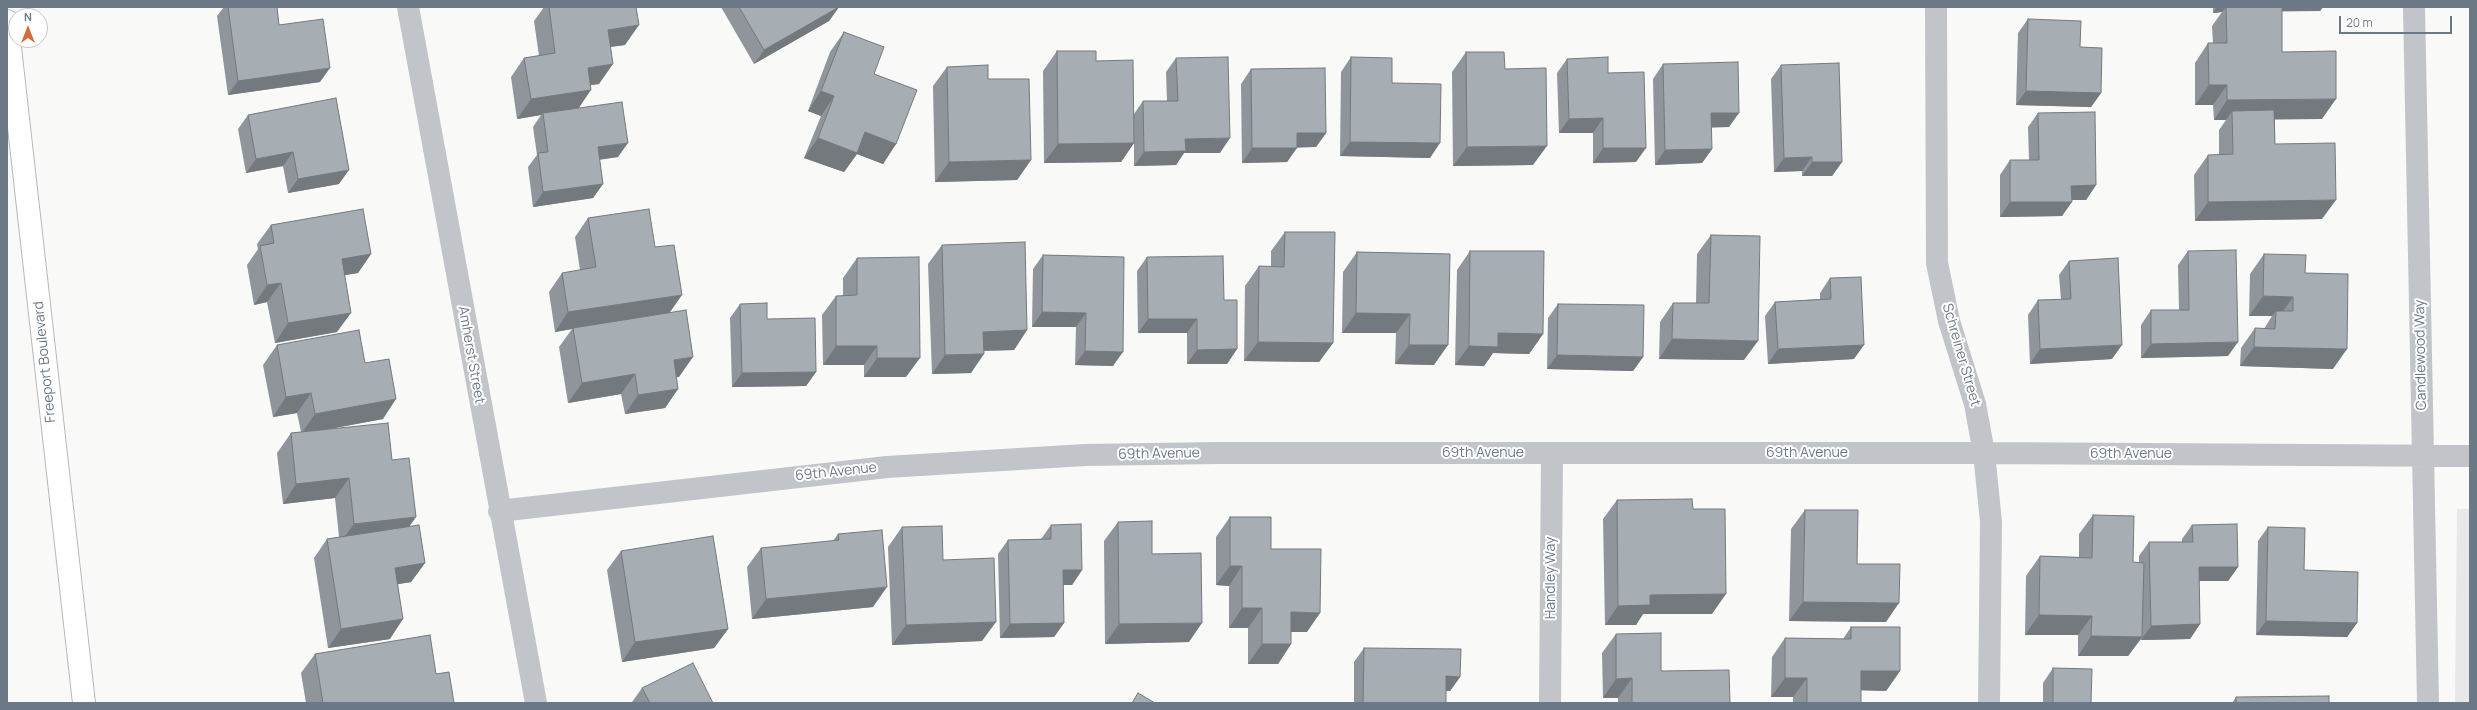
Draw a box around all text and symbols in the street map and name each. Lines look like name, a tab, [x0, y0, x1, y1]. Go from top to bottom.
north arrow	[8, 8, 48, 48]
scale bar	[2341, 8, 2454, 34]
text: N	[24, 9, 32, 24]
text: 20 m	[2346, 14, 2373, 31]
street label: Candlewood Way	[2412, 299, 2430, 411]
street label: Freeport Boulevard	[30, 300, 60, 424]
street label: Schreiner Street	[1938, 302, 1984, 408]
street label: Amherst Street	[454, 305, 488, 405]
street label: 69th Avenue	[1118, 445, 1200, 463]
street label: 69th Avenue	[1442, 445, 1524, 461]
street label: 69th Avenue	[1766, 445, 1848, 461]
street label: 69th Avenue	[2090, 446, 2172, 462]
street label: 69th Avenue	[794, 459, 878, 485]
street label: Handley Way	[1543, 537, 1559, 619]

